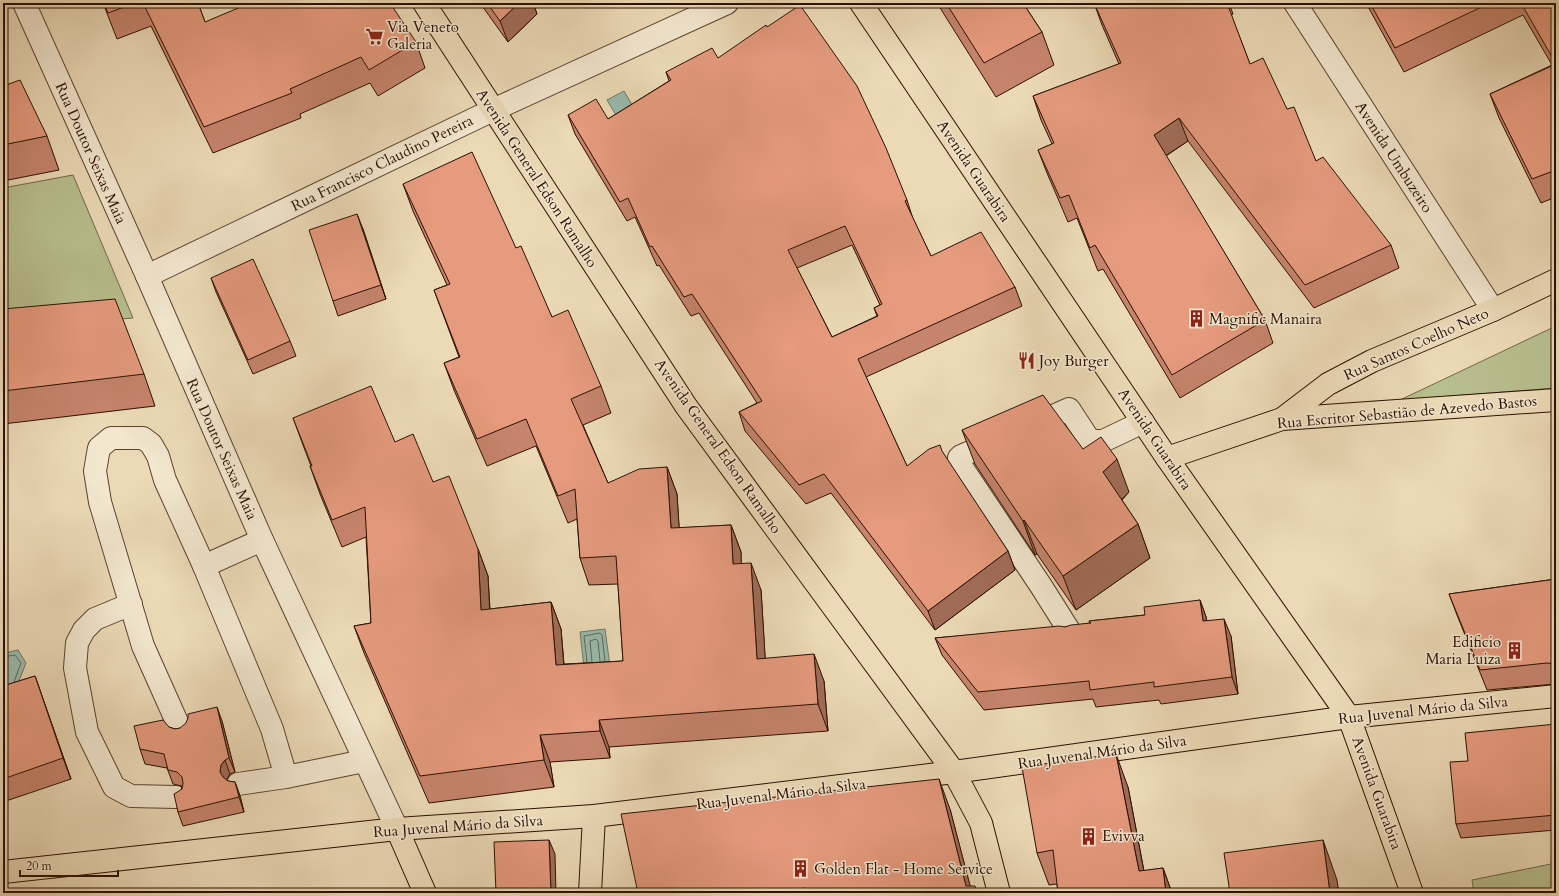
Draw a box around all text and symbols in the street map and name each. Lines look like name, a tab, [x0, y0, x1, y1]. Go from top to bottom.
place label: Via Veneto Galeria	[387, 17, 459, 54]
supermarket icon: Via Veneto Galeria	[364, 26, 384, 46]
street label: Rua Doutor Seixas Maia	[51, 79, 131, 227]
street label: Avenida General Edson Ramalho	[472, 85, 602, 271]
street label: Avenida Umbuzeiro	[1351, 98, 1437, 216]
street label: Rua Francisco Claudino Pereira	[288, 110, 477, 216]
street label: Avenida Guarabira	[932, 116, 1016, 226]
street label: Rua Santos Coelho Neto	[1340, 303, 1492, 385]
building icon: Magnific Manaira	[1186, 309, 1206, 329]
place label: Magnific Manaira	[1209, 309, 1322, 329]
restaurant icon: Joy Burger	[1016, 351, 1036, 371]
place label: Joy Burger	[1037, 351, 1109, 371]
street label: Avenida General Edson Ramalho	[650, 355, 786, 537]
street label: Rua Doutor Seixas Maia	[182, 375, 262, 523]
street label: Avenida Guarabira	[1113, 384, 1197, 494]
street label: Rua Escritor Sebastião de Azevedo Bastos	[1276, 391, 1538, 433]
place label: Edificio Maria Luiza	[1425, 632, 1502, 669]
building icon: Edificio Maria Luiza	[1504, 641, 1524, 661]
street label: Rua Juvenal Mário da Silva	[1337, 691, 1509, 729]
street label: Rua Juvenal Mário da Silva	[1016, 730, 1188, 774]
street label: Avenida Guarabira	[1347, 734, 1407, 853]
street label: Rua Juvenal Mário da Silva	[695, 774, 867, 814]
street label: Rua Juvenal Mário da Silva	[372, 810, 544, 842]
building icon: Evivva	[1079, 826, 1099, 846]
place label: Evivva	[1102, 826, 1145, 846]
scale bar	[20, 852, 118, 878]
text: 20 m	[26, 858, 53, 874]
building icon: Golden Flat - Home Service	[791, 859, 811, 879]
place label: Golden Flat - Home Service	[814, 859, 993, 879]

